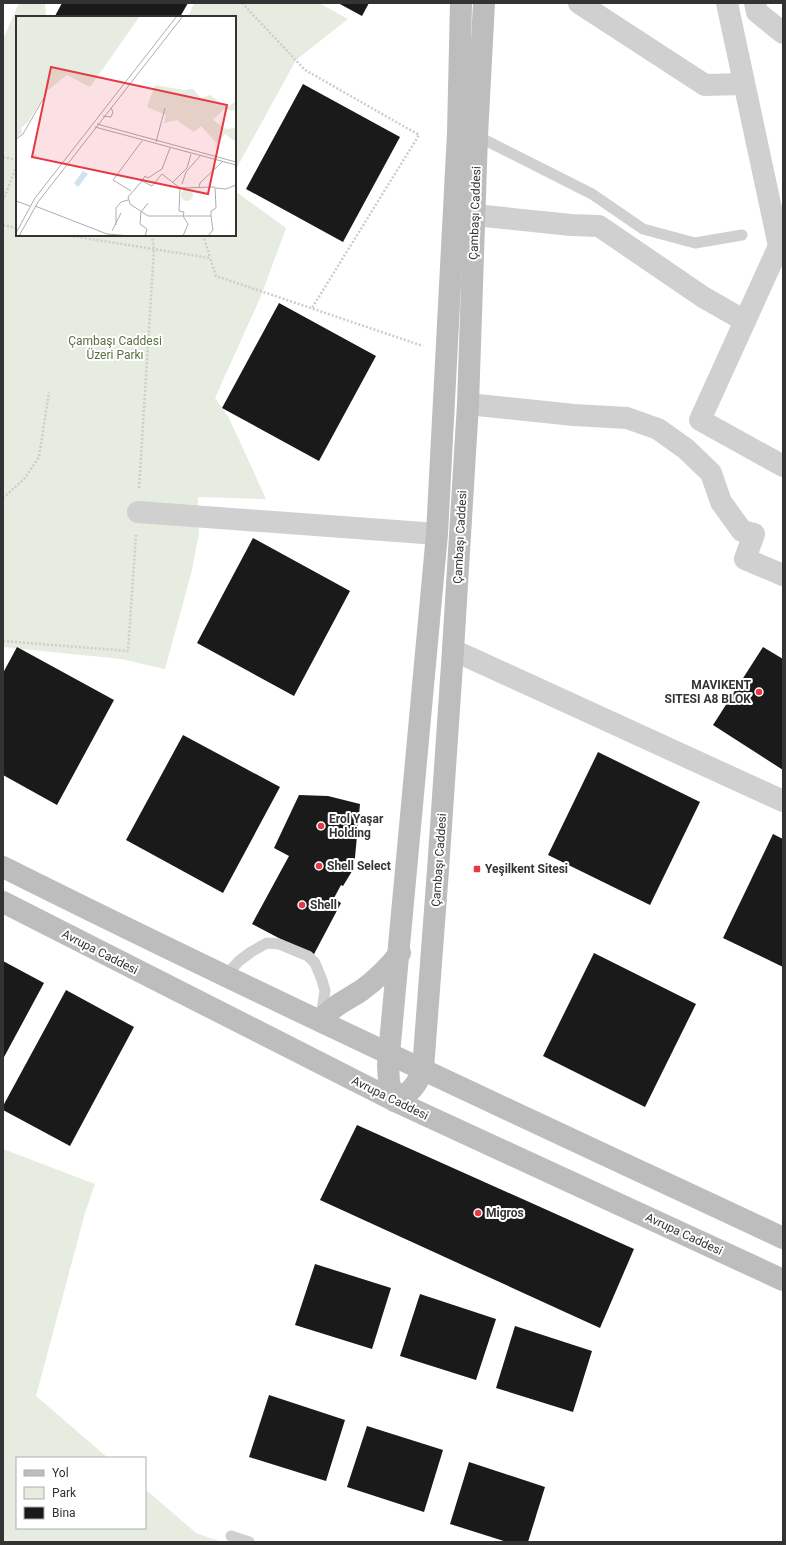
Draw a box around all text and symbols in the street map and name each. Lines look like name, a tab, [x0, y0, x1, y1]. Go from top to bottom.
inset map	[16, 16, 236, 236]
street label: Çambaşı Caddesi	[466, 166, 484, 260]
park label: Çambaşı Caddesi Üzeri Parkı	[68, 334, 162, 362]
street label: Çambaşı Caddesi	[451, 490, 469, 584]
place label: MAVIKENT SITESI A8 BLOK	[665, 678, 752, 706]
marker: MAVIKENT SITESI A8 BLOK	[754, 687, 764, 697]
place label: Erol Yaşar Holding	[329, 812, 384, 840]
street label: Çambaşı Caddesi	[429, 813, 449, 907]
marker: Erol Yaşar Holding	[316, 821, 326, 831]
place label: Shell Select	[327, 859, 391, 873]
marker: Shell Select	[314, 861, 324, 871]
place label: Yeşilkent Sitesi	[485, 862, 568, 876]
marker: Yeşilkent Sitesi	[472, 864, 482, 874]
place label: Shell	[310, 898, 337, 912]
marker: Shell	[297, 900, 307, 910]
street label: Avrupa Caddesi	[60, 927, 141, 977]
street label: Avrupa Caddesi	[349, 1073, 431, 1123]
place label: Migros	[486, 1206, 524, 1220]
marker: Migros	[473, 1208, 483, 1218]
street label: Avrupa Caddesi	[643, 1210, 725, 1258]
legend	[16, 1457, 146, 1529]
text: Yol	[52, 1466, 69, 1480]
text: Park	[52, 1486, 77, 1500]
text: Bina	[52, 1506, 76, 1520]

